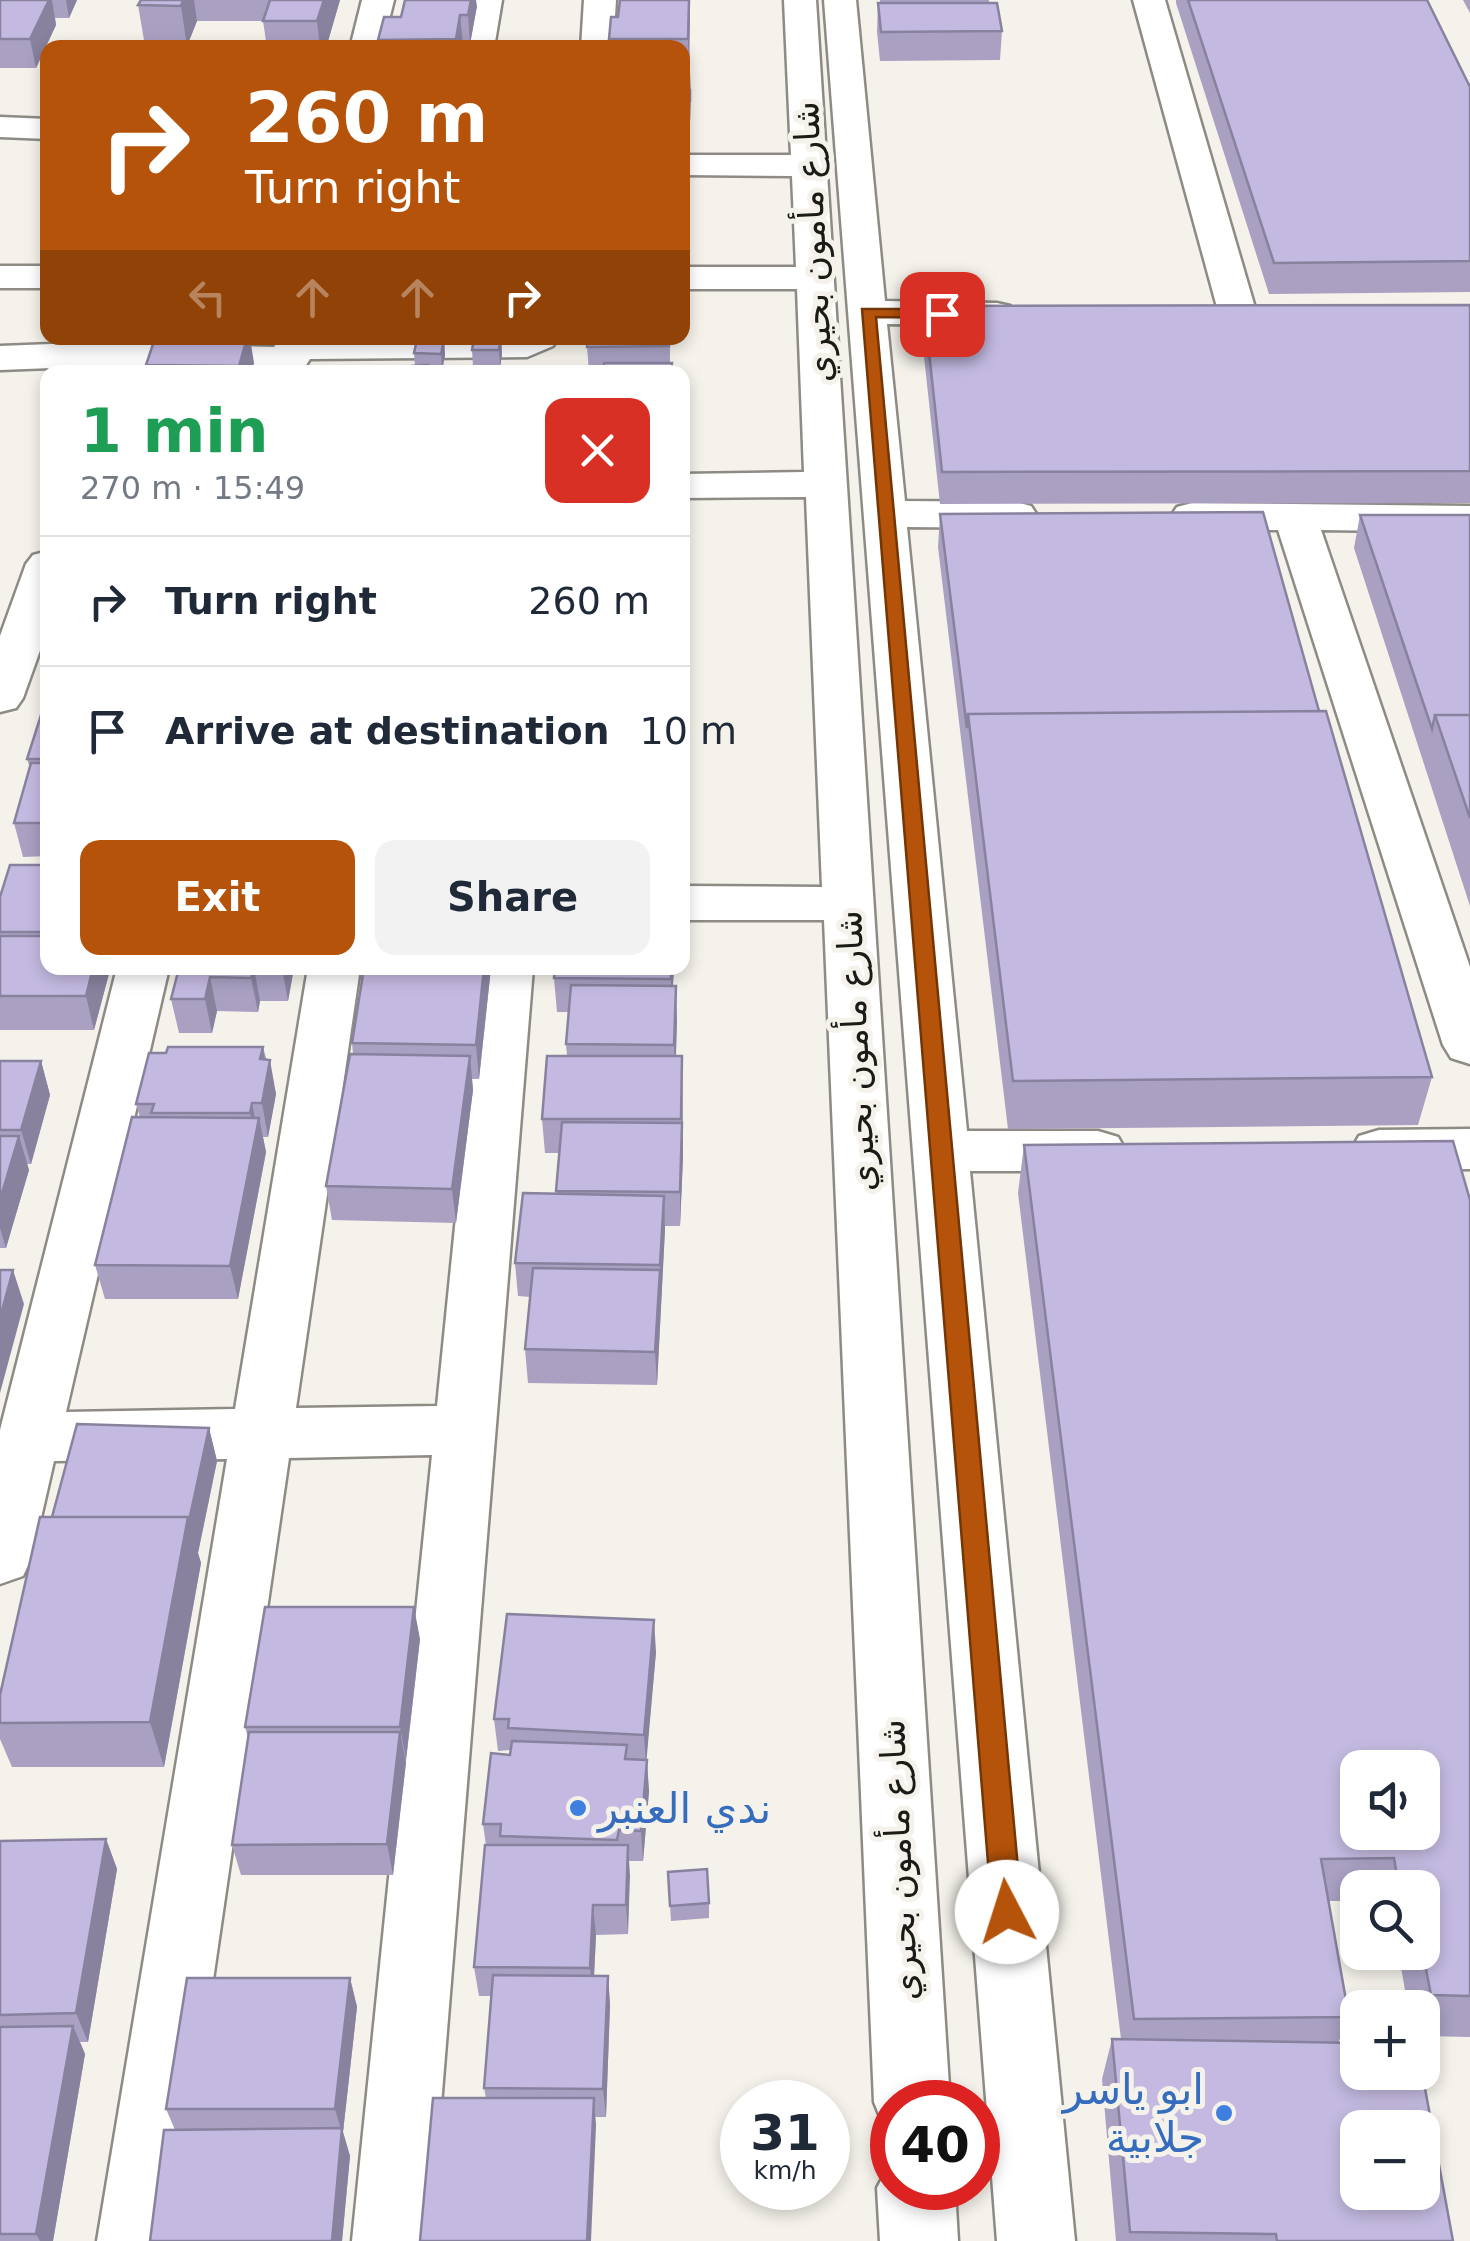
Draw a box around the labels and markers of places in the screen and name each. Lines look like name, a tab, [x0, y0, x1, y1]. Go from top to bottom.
pin	[900, 272, 985, 357]
place label: ندي العنبر	[596, 1784, 771, 1833]
marker: ندي العنبر	[567, 1797, 589, 1819]
place label: ابو ياسر جلابية	[1061, 2065, 1204, 2162]
marker: ابو ياسر جلابية	[1213, 2102, 1235, 2124]

